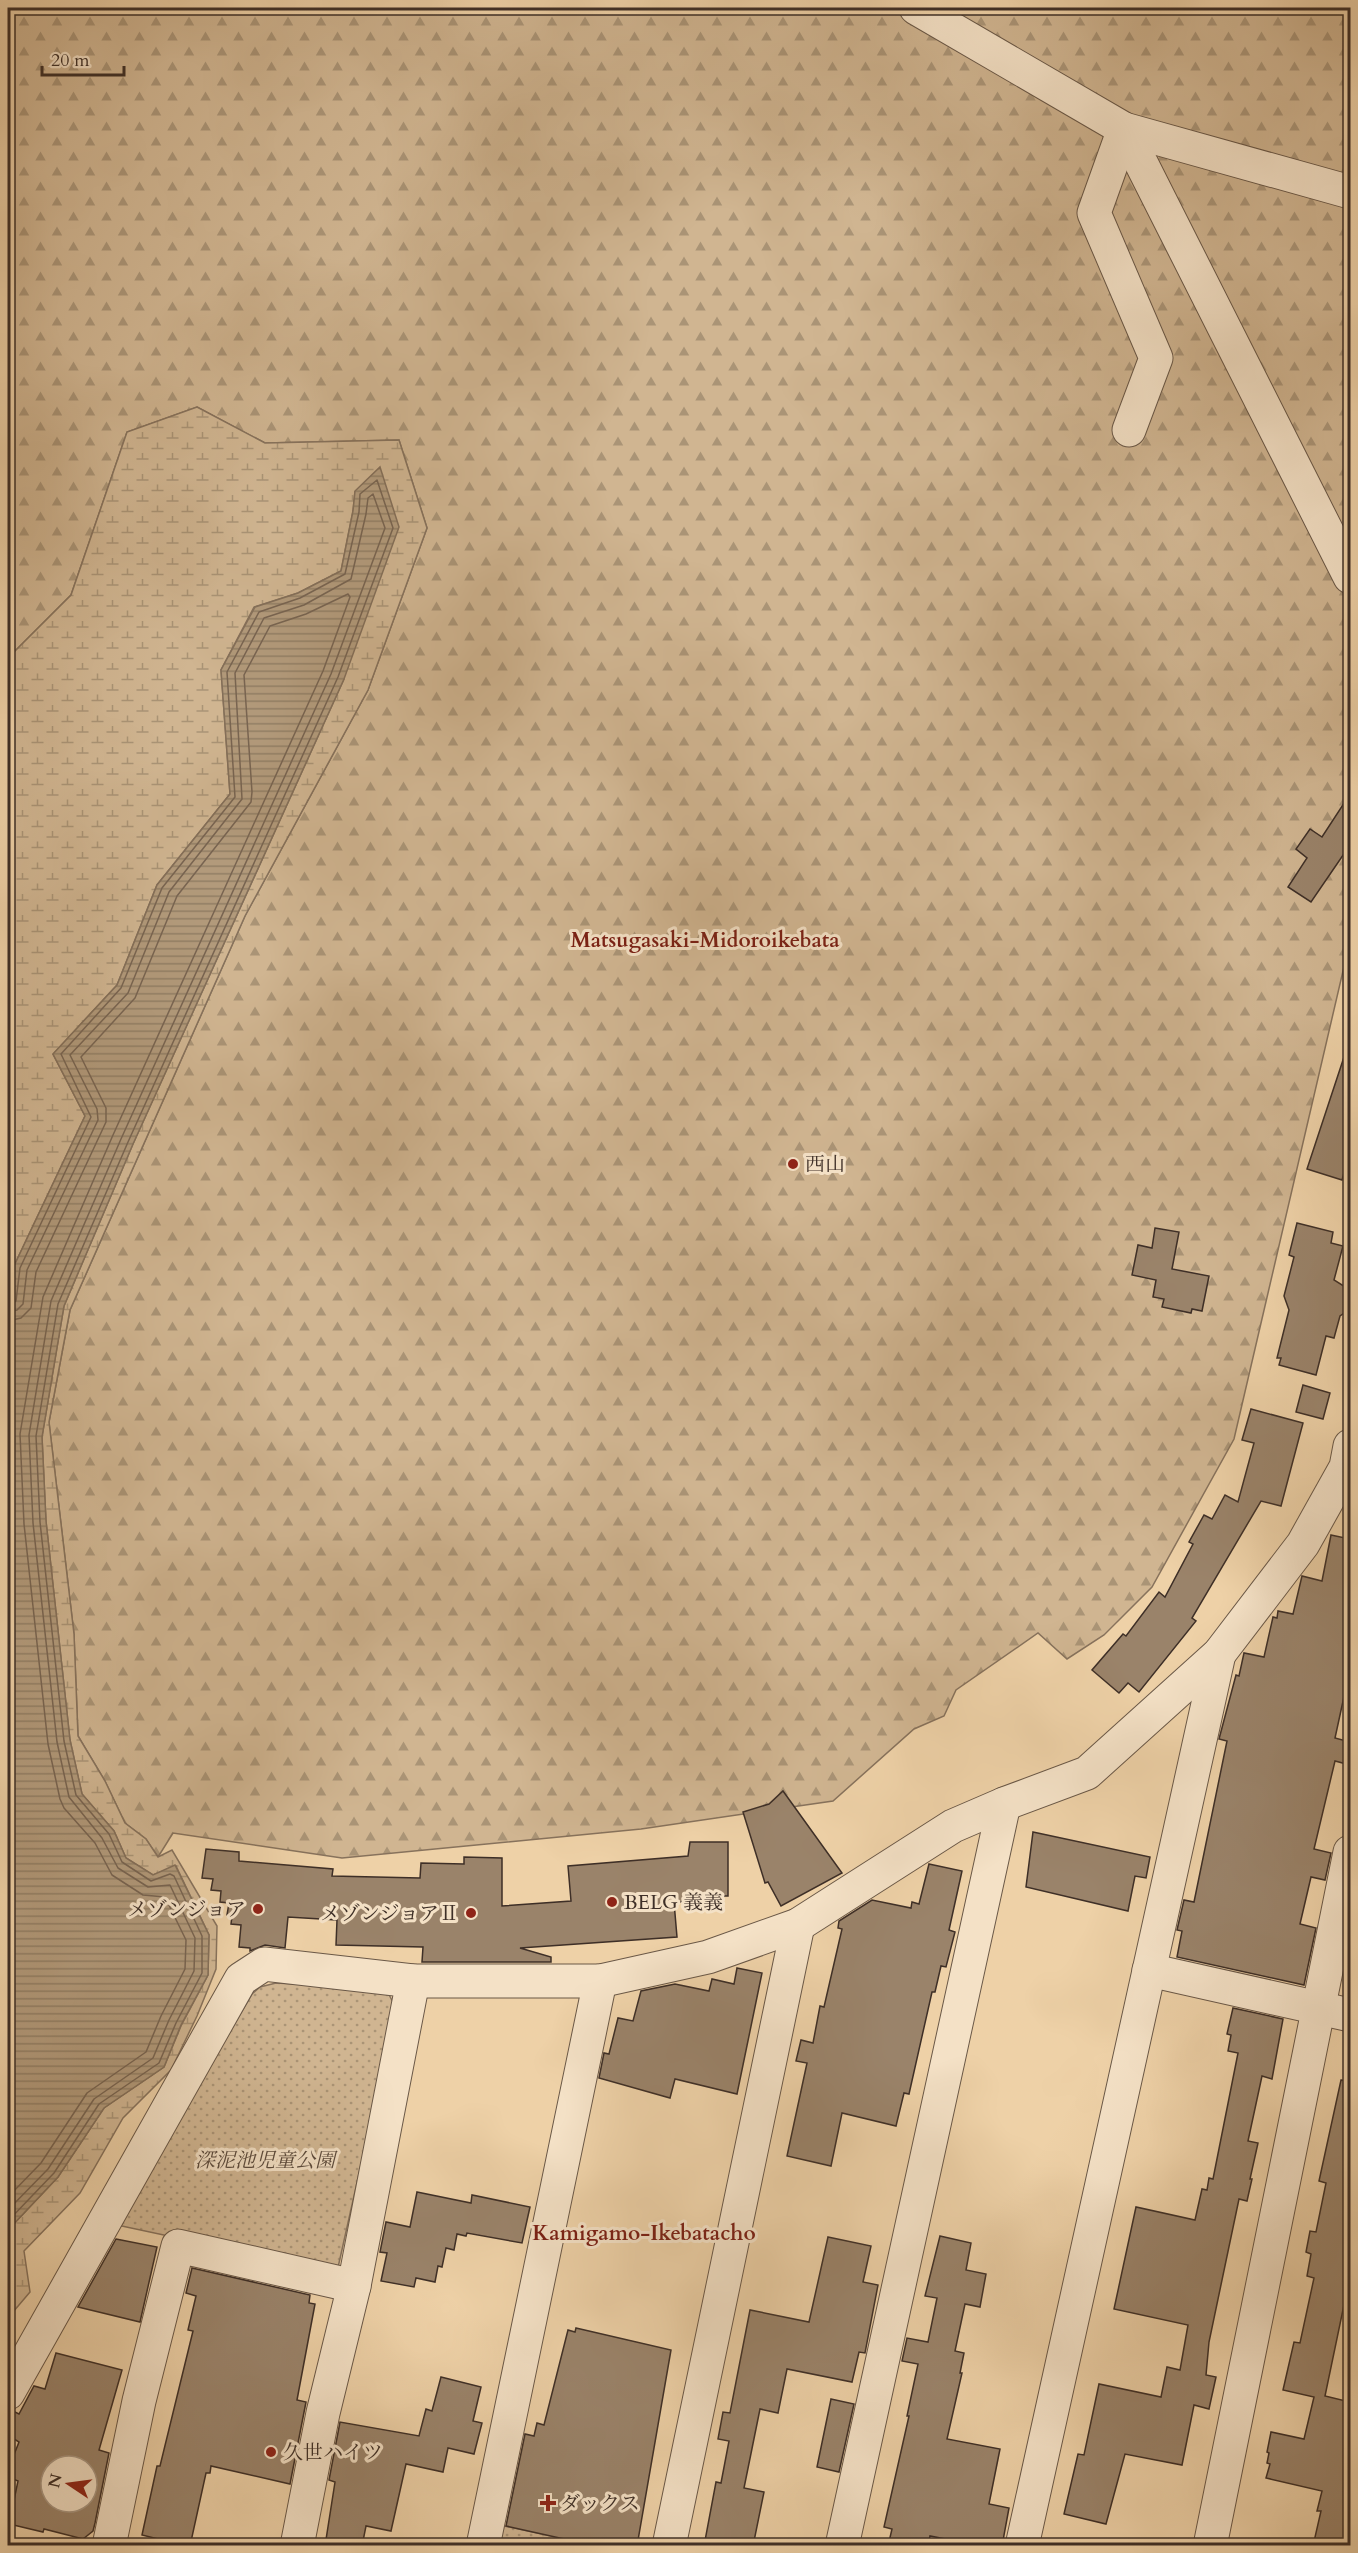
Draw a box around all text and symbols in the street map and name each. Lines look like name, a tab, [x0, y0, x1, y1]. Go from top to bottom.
scale bar	[42, 39, 124, 77]
text: 20 m	[51, 48, 90, 73]
district label: Matsugasaki-Midoroikebata	[570, 926, 840, 955]
place label: 西山	[805, 1151, 845, 1178]
marker: 西山	[786, 1157, 800, 1171]
place label: BELG 義義	[624, 1889, 723, 1916]
marker: BELG 義義	[605, 1895, 619, 1909]
place label: メゾンジョア	[128, 1896, 246, 1923]
place label: メゾンジョアⅡ	[321, 1900, 459, 1927]
marker: メゾンジョア	[251, 1902, 265, 1916]
marker: メゾンジョアⅡ	[464, 1906, 478, 1920]
park label: 深泥池児童公園	[195, 2147, 338, 2174]
district label: Kamigamo-Ikebatacho	[532, 2219, 756, 2248]
place label: 久世ハイツ	[283, 2439, 383, 2466]
marker: 久世ハイツ	[264, 2445, 278, 2459]
north arrow	[39, 2454, 99, 2514]
text: N	[43, 2472, 68, 2490]
place label: ダックス	[560, 2490, 640, 2517]
marker: ダックス	[541, 2496, 555, 2510]

